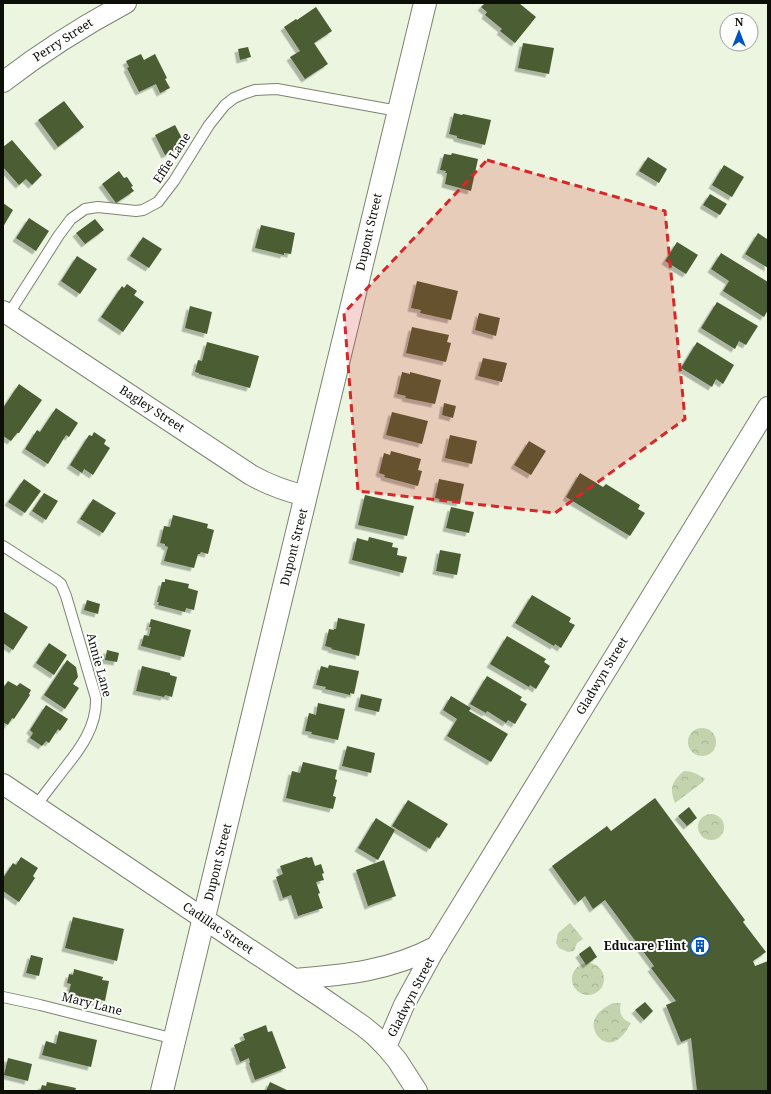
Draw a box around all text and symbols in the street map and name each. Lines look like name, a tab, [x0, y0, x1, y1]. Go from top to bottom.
north arrow	[719, 12, 759, 52]
street label: Perry Street	[29, 14, 96, 65]
text: N	[735, 14, 744, 29]
street label: Effie Lane	[149, 129, 194, 186]
street label: Dupont Street	[351, 191, 386, 272]
street label: Bagley Street	[116, 381, 188, 436]
street label: Dupont Street	[276, 506, 311, 587]
street label: Annie Lane	[83, 631, 116, 699]
street label: Gladwyn Street	[572, 634, 631, 718]
street label: Dupont Street	[200, 821, 235, 902]
street label: Cadillac Street	[180, 898, 257, 958]
building icon: Educare Flint	[689, 935, 711, 957]
place label: Educare Flint	[604, 937, 686, 954]
street label: Gladwyn Street	[383, 954, 438, 1040]
street label: Mary Lane	[60, 988, 124, 1019]

